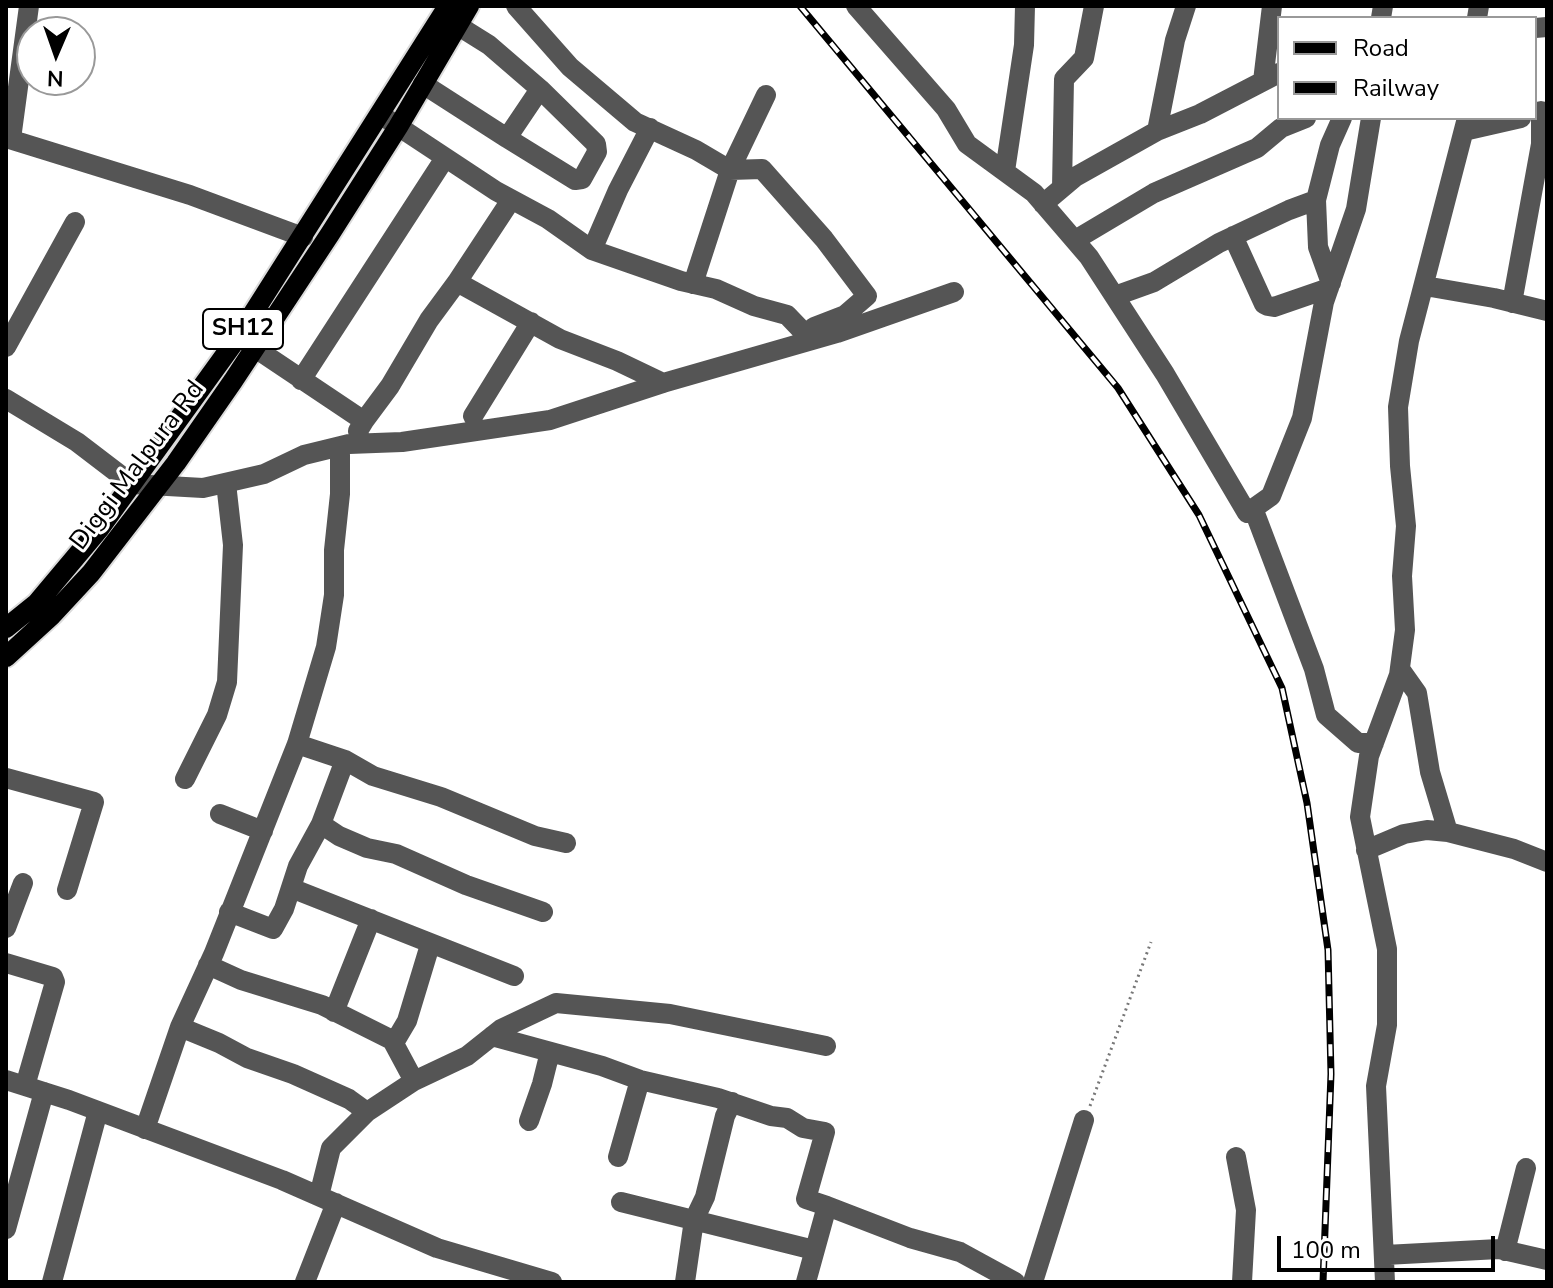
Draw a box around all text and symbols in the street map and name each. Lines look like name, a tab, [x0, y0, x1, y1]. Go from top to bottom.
north arrow	[16, 16, 96, 96]
legend	[1277, 16, 1537, 120]
text: Road	[1353, 32, 1409, 64]
text: N	[46, 63, 64, 93]
text: Railway	[1353, 72, 1439, 104]
road number: SH12	[203, 309, 283, 349]
street label: Diggi Malpura Rd	[64, 375, 212, 557]
scale bar	[1281, 1220, 1499, 1270]
text: 100 m	[1291, 1234, 1361, 1266]

